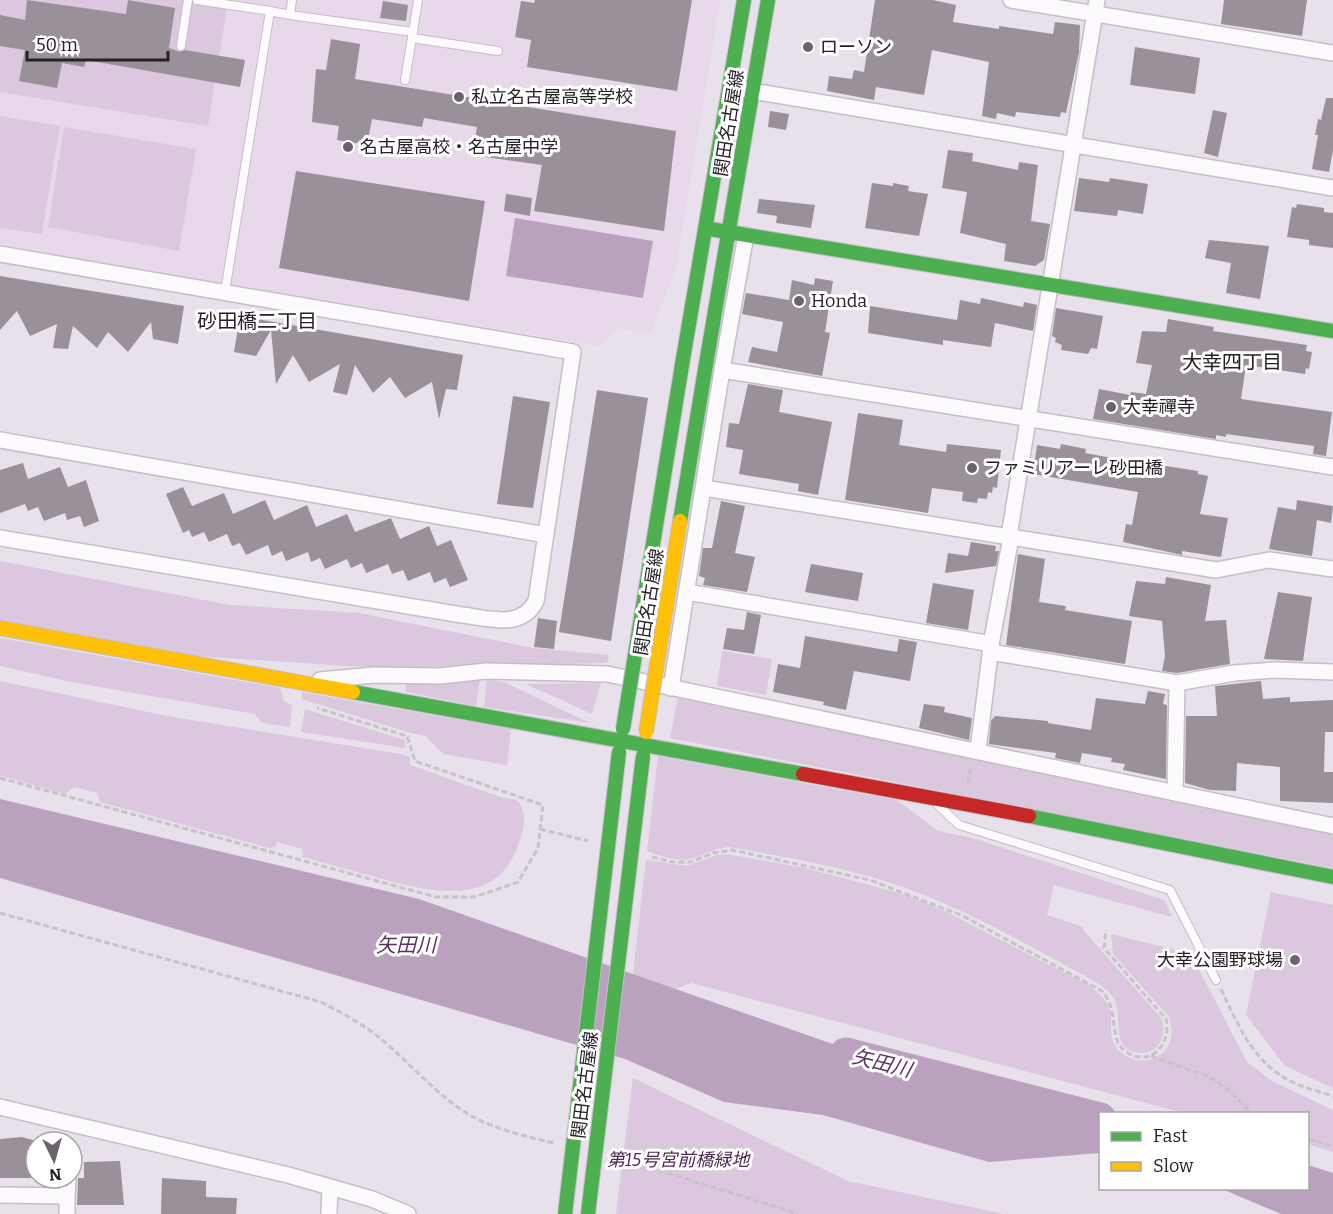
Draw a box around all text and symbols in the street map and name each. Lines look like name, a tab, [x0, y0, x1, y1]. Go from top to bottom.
scale bar	[27, 24, 168, 62]
text: 50 m	[36, 34, 78, 56]
place label: ローソン	[820, 36, 892, 58]
marker: ローソン	[801, 40, 815, 54]
street label: 関田名古屋線	[710, 68, 748, 178]
place label: 私立名古屋高等学校	[471, 86, 633, 108]
marker: 私立名古屋高等学校	[452, 90, 466, 104]
place label: 名古屋高校・名古屋中学	[360, 136, 558, 158]
marker: 名古屋高校・名古屋中学	[341, 140, 355, 154]
place label: Honda	[811, 290, 867, 312]
marker: Honda	[792, 294, 806, 308]
district label: 砂田橋二丁目	[197, 309, 317, 333]
district label: 大幸四丁目	[1182, 350, 1282, 374]
place label: 大幸禪寺	[1123, 396, 1195, 418]
marker: 大幸禪寺	[1104, 400, 1118, 414]
place label: ファミリアーレ砂田橋	[984, 457, 1163, 479]
marker: ファミリアーレ砂田橋	[965, 461, 979, 475]
street label: 関田名古屋線	[630, 547, 668, 657]
water label: 矢田川	[376, 933, 438, 957]
place label: 大幸公園野球場	[1157, 949, 1283, 971]
marker: 大幸公園野球場	[1288, 953, 1302, 967]
street label: 関田名古屋線	[568, 1030, 602, 1140]
water label: 矢田川	[850, 1044, 916, 1082]
legend	[1099, 1112, 1309, 1190]
text: Fast	[1153, 1125, 1188, 1147]
north arrow	[24, 1130, 84, 1190]
park label: 第15号宮前橋緑地	[607, 1149, 751, 1171]
text: Slow	[1153, 1155, 1194, 1177]
text: N	[48, 1164, 62, 1184]

